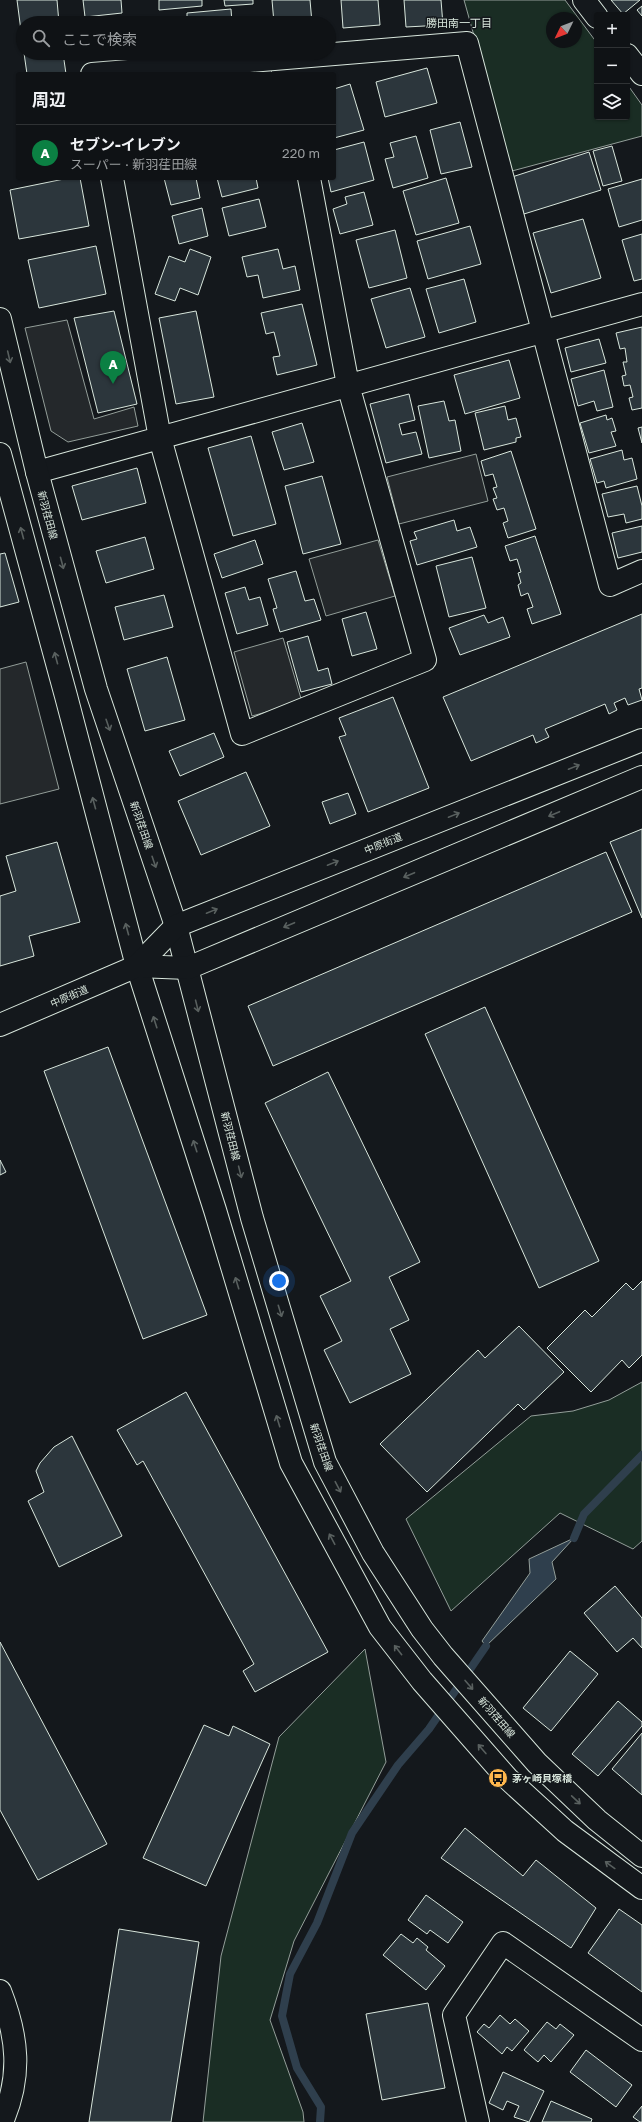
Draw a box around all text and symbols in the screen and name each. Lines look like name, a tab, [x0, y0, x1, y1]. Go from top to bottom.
north arrow	[546, 12, 582, 48]
map controls	[594, 12, 630, 120]
button: +	[594, 12, 630, 48]
search box	[16, 16, 336, 60]
district label: 勝田南一丁目	[426, 16, 492, 29]
icon: search	[30, 27, 52, 49]
text: ここで検索	[62, 30, 137, 48]
button: −	[594, 48, 630, 84]
button: layers	[594, 84, 630, 120]
text: 周辺	[32, 89, 66, 110]
text: セブン-イレブン	[70, 135, 181, 153]
text: A	[40, 145, 50, 161]
text: 220 m	[282, 145, 320, 161]
text: スーパー · 新羽荏田線	[70, 156, 197, 172]
one-way arrow	[6, 350, 14, 363]
pin: A	[100, 351, 126, 384]
street label: 新羽荏田線	[36, 489, 60, 541]
one-way arrow	[18, 526, 25, 539]
one-way arrow	[59, 557, 66, 570]
one-way arrow	[52, 652, 59, 665]
one-way arrow	[105, 719, 113, 731]
one-way arrow	[568, 763, 580, 771]
one-way arrow	[90, 797, 98, 810]
street label: 新羽荏田線	[128, 799, 156, 851]
one-way arrow	[549, 810, 561, 818]
one-way arrow	[447, 811, 459, 819]
street label: 中原街道	[362, 830, 404, 856]
one-way arrow	[151, 856, 159, 868]
one-way arrow	[326, 859, 338, 867]
one-way arrow	[403, 871, 415, 879]
one-way arrow	[205, 907, 217, 915]
one-way arrow	[123, 922, 130, 935]
one-way arrow	[284, 922, 296, 930]
street label: 中原街道	[48, 983, 90, 1009]
one-way arrow	[194, 999, 202, 1012]
one-way arrow	[151, 1016, 158, 1029]
street label: 新羽荏田線	[219, 1110, 243, 1162]
one-way arrow	[190, 1141, 198, 1153]
one-way arrow	[237, 1166, 244, 1179]
your location	[269, 1271, 289, 1291]
one-way arrow	[233, 1277, 240, 1290]
one-way arrow	[277, 1304, 284, 1317]
one-way arrow	[274, 1415, 281, 1428]
street label: 新羽荏田線	[308, 1421, 336, 1473]
one-way arrow	[335, 1481, 342, 1493]
one-way arrow	[327, 1533, 335, 1545]
one-way arrow	[394, 1645, 403, 1656]
one-way arrow	[464, 1680, 473, 1691]
street label: 新羽荏田線	[476, 1694, 518, 1740]
one-way arrow	[477, 1744, 486, 1754]
bus stop icon: 茅ヶ崎貝塚橋	[487, 1767, 509, 1789]
place label: 茅ヶ崎貝塚橋	[512, 1772, 572, 1784]
one-way arrow	[571, 1795, 581, 1805]
one-way arrow	[605, 1861, 616, 1869]

